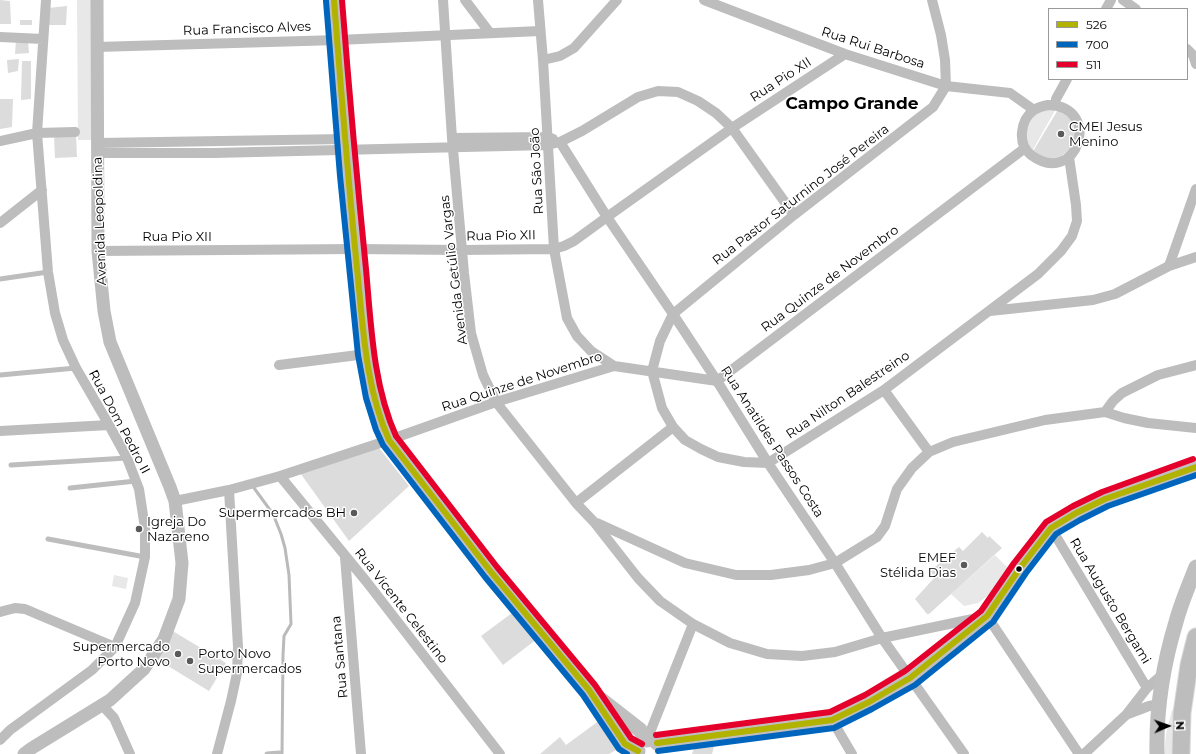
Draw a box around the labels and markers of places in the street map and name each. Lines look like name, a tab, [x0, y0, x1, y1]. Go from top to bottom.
place label: CMEI Jesus Menino	[1069, 119, 1142, 150]
marker: CMEI Jesus Menino	[1056, 129, 1066, 139]
place label: Supermercados BH	[219, 505, 346, 521]
marker: Supermercados BH	[349, 508, 359, 518]
place label: Igreja Do Nazareno	[147, 514, 209, 545]
marker: Igreja Do Nazareno	[134, 524, 144, 534]
place label: EMEF Stélida Dias	[880, 550, 956, 581]
marker: EMEF Stélida Dias	[959, 560, 969, 570]
unlabelled marker	[1014, 564, 1024, 574]
place label: Supermercado Porto Novo	[73, 639, 170, 670]
place label: Porto Novo Supermercados	[198, 646, 301, 677]
marker: Supermercado Porto Novo	[173, 649, 183, 659]
marker: Porto Novo Supermercados	[185, 656, 195, 666]

